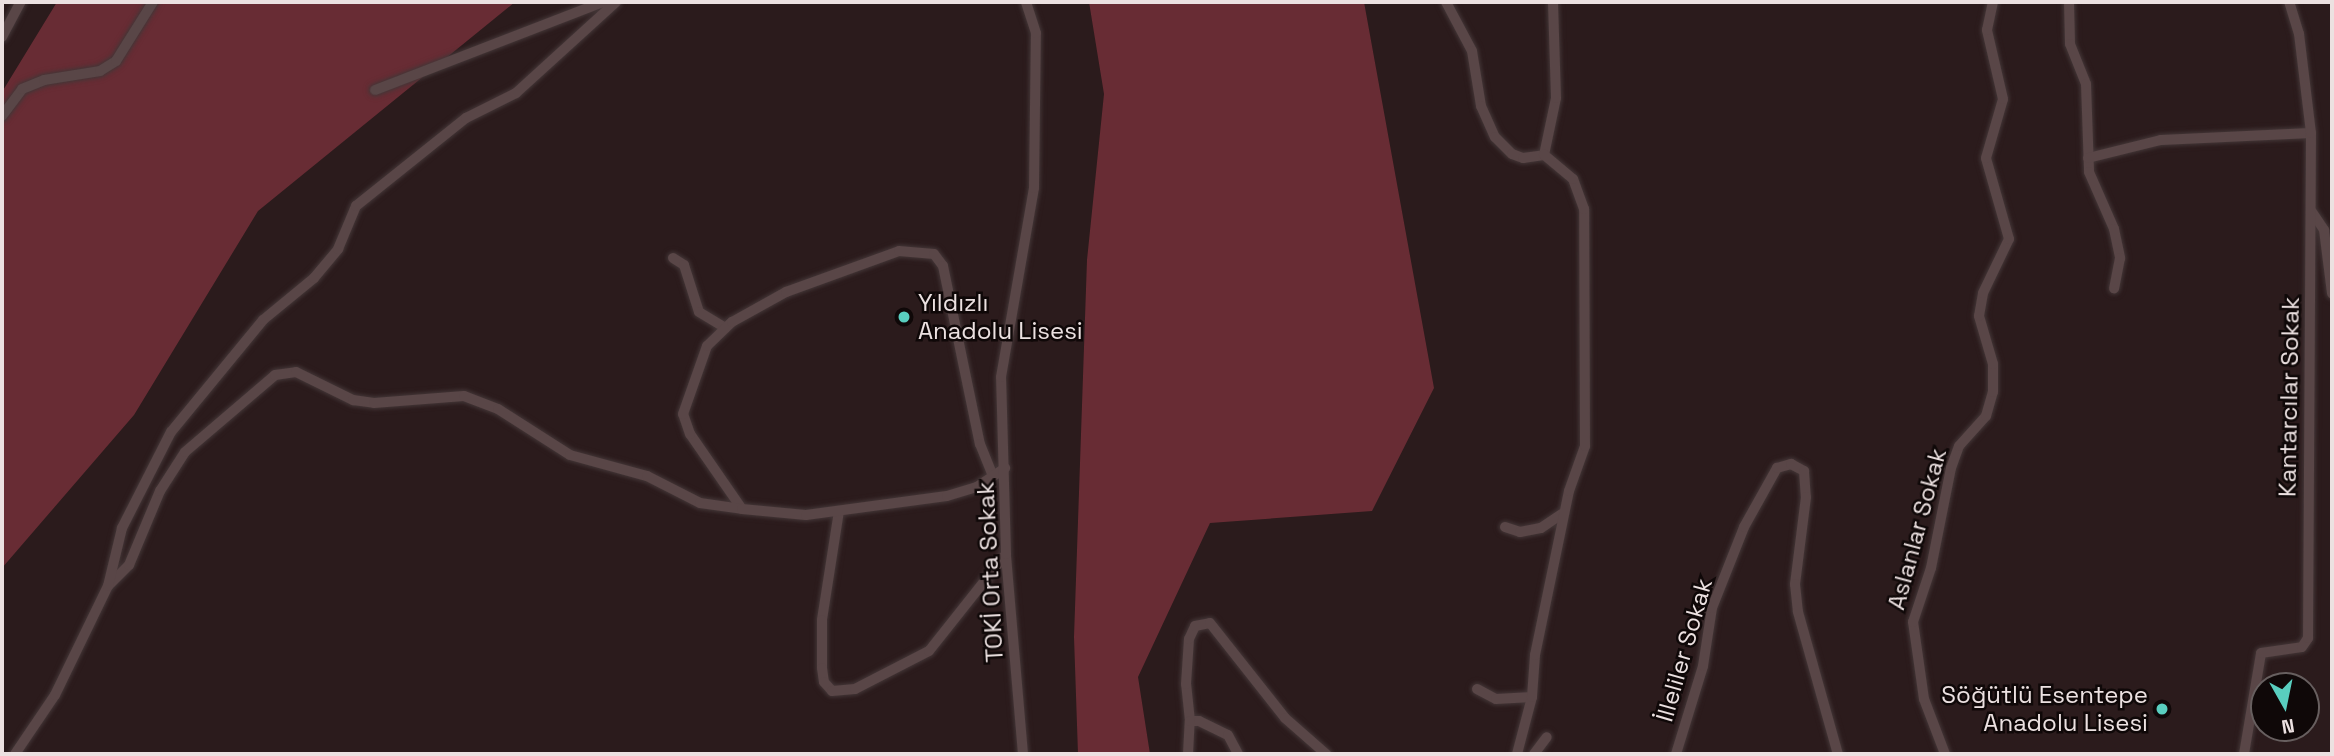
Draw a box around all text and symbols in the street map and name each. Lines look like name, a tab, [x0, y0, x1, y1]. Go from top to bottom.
place label: Yıldızlı Anadolu Lisesi	[918, 289, 1083, 345]
street label: Kantarcılar Sokak	[2273, 297, 2305, 497]
marker: Yıldızlı Anadolu Lisesi	[896, 309, 912, 325]
street label: Aslanlar Sokak	[1882, 445, 1952, 613]
street label: TOKİ Orta Sokak	[971, 481, 1009, 663]
street label: İlleliler Sokak	[1650, 575, 1718, 725]
north arrow	[2250, 672, 2320, 742]
place label: Söğütlü Esentepe Anadolu Lisesi	[1941, 681, 2148, 737]
marker: Söğütlü Esentepe Anadolu Lisesi	[2154, 701, 2170, 717]
text: N	[2280, 713, 2296, 740]

